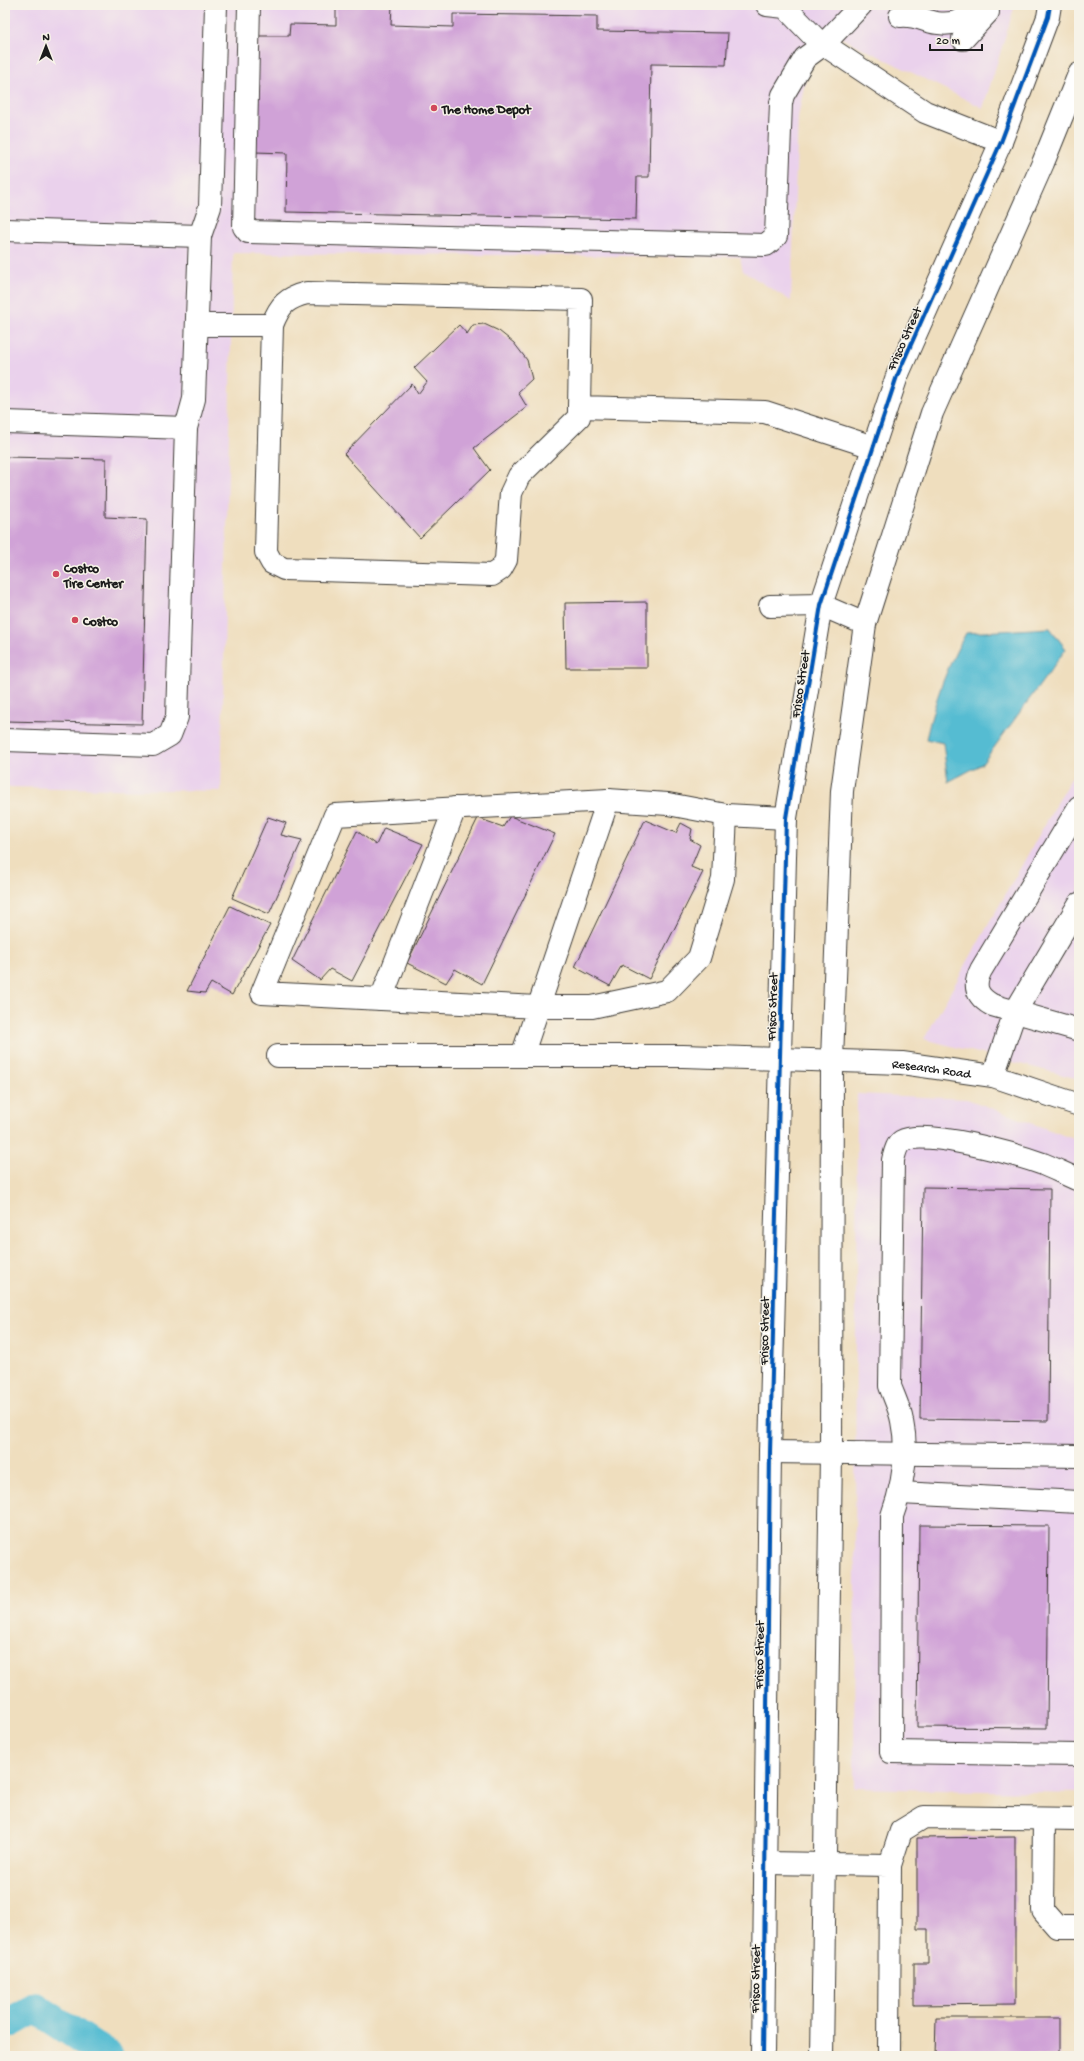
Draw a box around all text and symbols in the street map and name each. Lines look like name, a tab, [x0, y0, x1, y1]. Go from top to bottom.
north arrow	[26, 26, 66, 66]
scale bar	[930, 26, 982, 52]
text: N	[42, 32, 50, 44]
text: 20 m	[936, 35, 961, 49]
marker: The Home Depot	[429, 103, 439, 113]
place label: The Home Depot	[441, 103, 532, 119]
street label: Frisco Street	[884, 303, 927, 374]
place label: Costco Tire Center	[63, 562, 124, 592]
marker: Costco Tire Center	[51, 569, 61, 579]
marker: Costco	[70, 615, 80, 625]
place label: Costco	[82, 615, 118, 630]
street label: Frisco Street	[789, 648, 814, 720]
street label: Frisco Street	[765, 971, 782, 1042]
street label: Research Road	[892, 1058, 973, 1083]
street label: Frisco Street	[757, 1295, 774, 1366]
street label: Frisco Street	[752, 1619, 769, 1690]
street label: Frisco Street	[748, 1943, 765, 2014]

